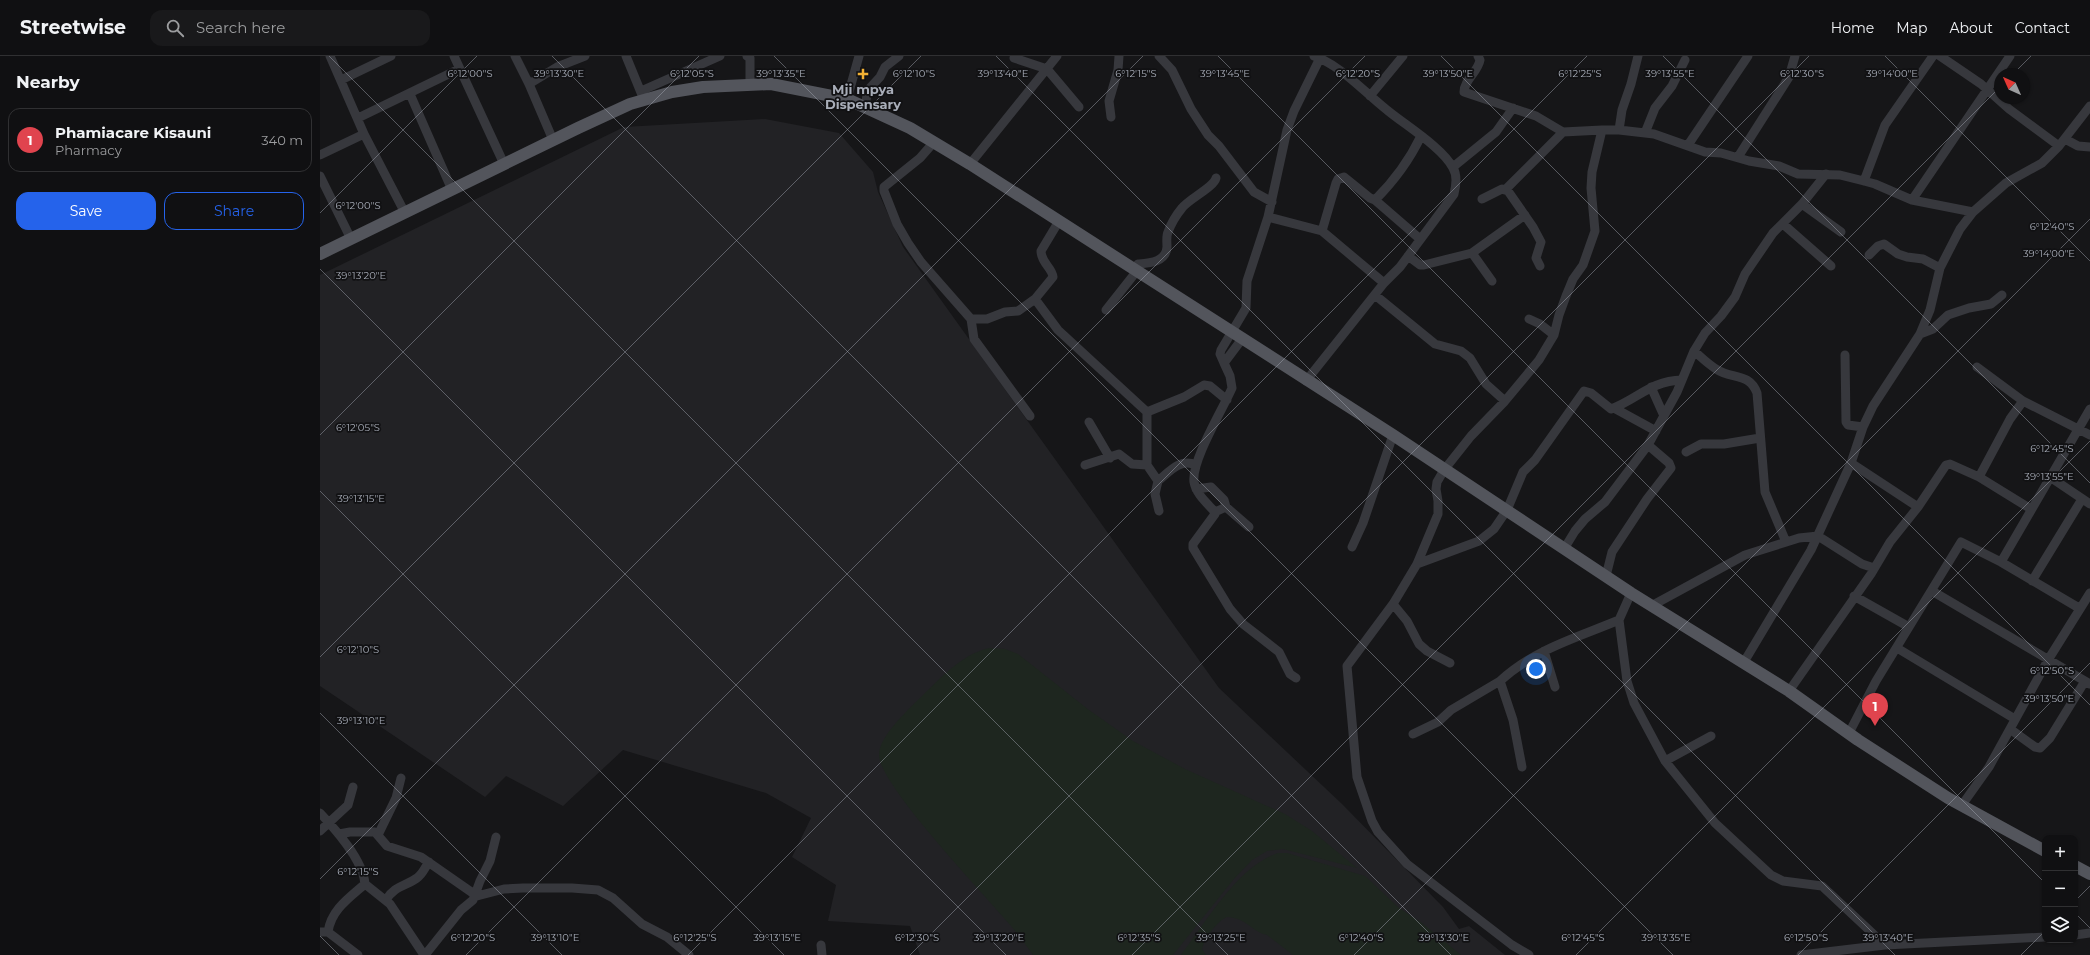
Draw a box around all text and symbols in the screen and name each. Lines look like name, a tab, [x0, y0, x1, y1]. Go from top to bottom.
search box	[150, 10, 430, 46]
text: Streetwise	[20, 16, 126, 39]
icon: search	[164, 17, 186, 39]
text: Search here	[196, 18, 285, 37]
text: Home	[1831, 19, 1874, 37]
text: Map	[1896, 19, 1927, 37]
text: About	[1949, 19, 1993, 37]
text: Contact	[2015, 19, 2070, 37]
text: 6°12'00"S	[447, 67, 493, 80]
text: 39°13'30"E	[534, 67, 585, 80]
text: 6°12'05"S	[670, 67, 714, 80]
text: 39°13'35"E	[756, 67, 806, 80]
text: 6°12'10"S	[893, 67, 935, 80]
text: 39°13'40"E	[978, 67, 1029, 80]
text: 6°12'15"S	[1115, 67, 1157, 80]
text: 39°13'45"E	[1200, 67, 1250, 80]
text: 6°12'20"S	[1336, 67, 1380, 80]
text: 39°13'50"E	[1423, 67, 1474, 80]
text: 6°12'25"S	[1558, 67, 1602, 80]
text: 39°13'55"E	[1645, 67, 1695, 80]
text: 6°12'30"S	[1780, 67, 1824, 80]
text: 39°14'00"E	[1866, 67, 1918, 80]
marker: Mji mpya Dispensary	[857, 68, 869, 80]
north arrow	[1994, 68, 2030, 104]
text: Nearby	[16, 72, 80, 92]
place label: Mji mpya Dispensary	[825, 81, 901, 112]
text: Phamiacare Kisauni	[55, 123, 211, 142]
text: 1	[27, 132, 33, 148]
text: 340 m	[261, 132, 303, 148]
text: Pharmacy	[55, 142, 122, 158]
button: Save	[16, 192, 156, 230]
button: Share	[164, 192, 304, 230]
text: 6°12'00"S	[335, 199, 381, 212]
text: 6°12'40"S	[2030, 220, 2074, 233]
text: 39°14'00"E	[2023, 247, 2075, 260]
text: 39°13'20"E	[336, 269, 387, 282]
text: 6°12'05"S	[336, 421, 380, 434]
text: 6°12'45"S	[2030, 442, 2074, 455]
text: 39°13'55"E	[2024, 470, 2074, 483]
text: 39°13'15"E	[337, 492, 385, 505]
text: 6°12'10"S	[337, 643, 379, 656]
your location	[1526, 659, 1546, 679]
text: 6°12'50"S	[2030, 664, 2074, 677]
text: 39°13'50"E	[2024, 692, 2075, 705]
pin: 1	[1862, 693, 1888, 726]
text: 39°13'10"E	[337, 714, 386, 727]
map controls	[2042, 835, 2078, 943]
button: +	[2042, 835, 2078, 871]
text: 6°12'15"S	[337, 865, 379, 878]
button: −	[2042, 871, 2078, 907]
button: layers	[2042, 907, 2078, 943]
text: 6°12'20"S	[451, 931, 495, 944]
text: 39°13'10"E	[531, 931, 580, 944]
text: 6°12'25"S	[673, 931, 717, 944]
text: 39°13'15"E	[753, 931, 801, 944]
text: 6°12'30"S	[895, 931, 939, 944]
text: 39°13'20"E	[974, 931, 1025, 944]
text: 6°12'35"S	[1117, 931, 1161, 944]
text: 39°13'25"E	[1196, 931, 1246, 944]
text: 6°12'40"S	[1339, 931, 1383, 944]
text: 39°13'30"E	[1419, 931, 1470, 944]
text: 6°12'45"S	[1561, 931, 1605, 944]
text: 39°13'35"E	[1641, 931, 1691, 944]
text: 6°12'50"S	[1784, 931, 1828, 944]
text: 39°13'40"E	[1863, 931, 1914, 944]

